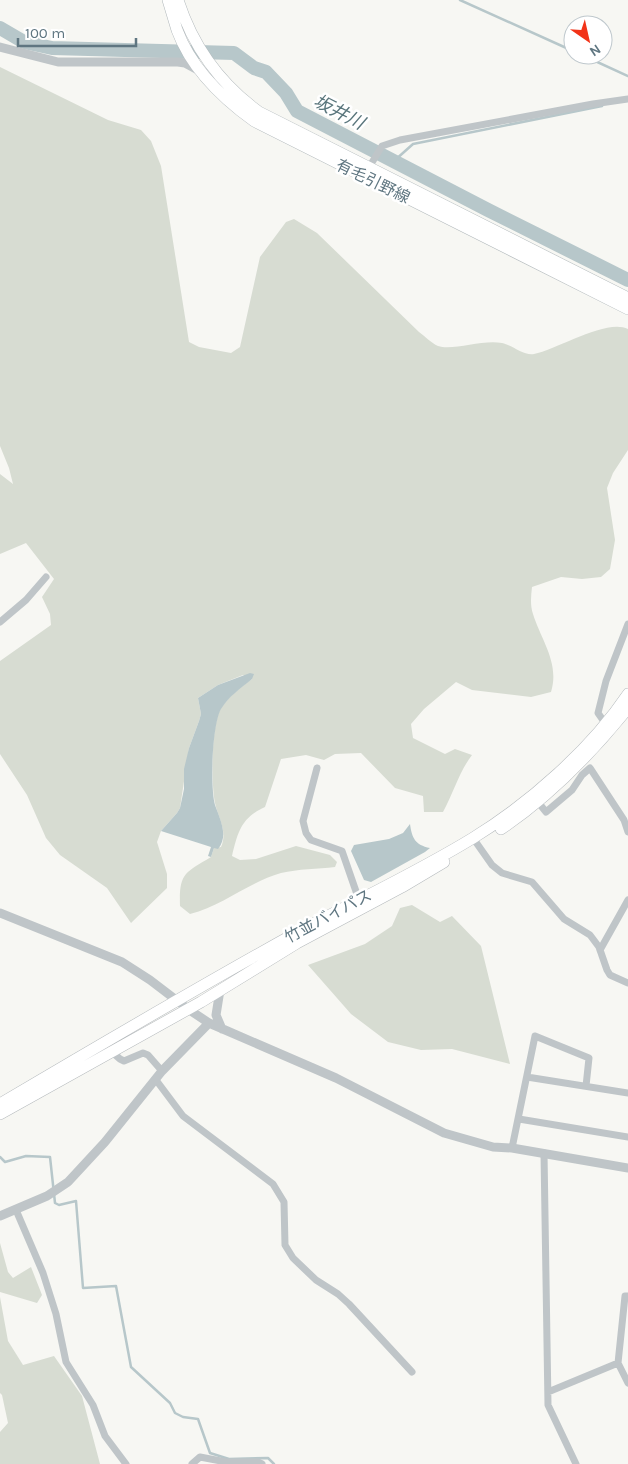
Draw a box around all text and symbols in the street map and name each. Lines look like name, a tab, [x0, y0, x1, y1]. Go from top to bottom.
scale bar	[18, 15, 135, 47]
north arrow	[563, 15, 613, 65]
text: 100 m	[25, 24, 65, 42]
text: N	[586, 41, 604, 60]
water label: 坂井川	[310, 90, 370, 135]
street label: 有毛引野線	[333, 155, 413, 207]
street label: 竹並バイパス	[281, 885, 375, 947]

